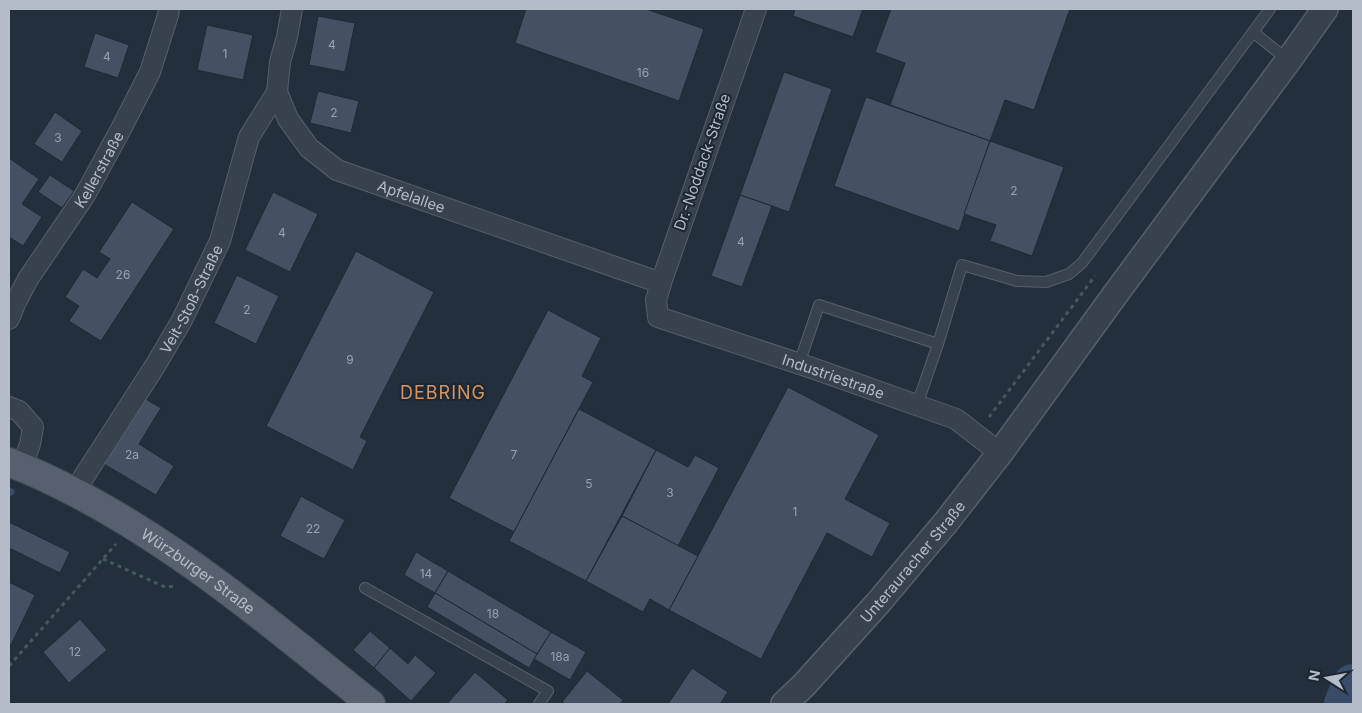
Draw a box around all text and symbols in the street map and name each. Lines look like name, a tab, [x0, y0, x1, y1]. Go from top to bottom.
house number: 4	[328, 37, 336, 52]
house number: 1	[223, 46, 227, 61]
house number: 4	[103, 49, 111, 64]
house number: 16	[637, 65, 649, 80]
street label: Dr.-Noddack-Straße	[670, 91, 734, 233]
house number: 2	[330, 105, 338, 120]
street label: Kellerstraße	[70, 128, 128, 211]
house number: 3	[54, 130, 62, 145]
street label: Apfelallee	[375, 175, 448, 217]
house number: 2	[1010, 183, 1018, 198]
house number: 4	[278, 225, 286, 240]
house number: 4	[737, 234, 745, 249]
street label: Veit-Stoß-Straße	[155, 241, 226, 357]
house number: 26	[116, 267, 130, 282]
house number: 2	[243, 302, 251, 317]
street label: Industriestraße	[780, 349, 887, 402]
house number: 9	[346, 352, 354, 367]
district label: DEBRING	[400, 382, 486, 403]
house number: 2a	[125, 447, 139, 462]
house number: 7	[511, 447, 518, 462]
house number: 5	[585, 476, 593, 491]
house number: 3	[666, 485, 674, 500]
street label: Unterauracher Straße	[856, 497, 969, 626]
house number: 1	[793, 504, 797, 519]
house number: 22	[306, 521, 320, 536]
street label: Würzburger Straße	[138, 524, 259, 618]
house number: 14	[420, 566, 433, 581]
house number: 18	[487, 606, 499, 621]
house number: 12	[69, 644, 81, 659]
house number: 18a	[550, 649, 570, 664]
north arrow	[1302, 653, 1352, 703]
text: N	[1304, 669, 1323, 682]

